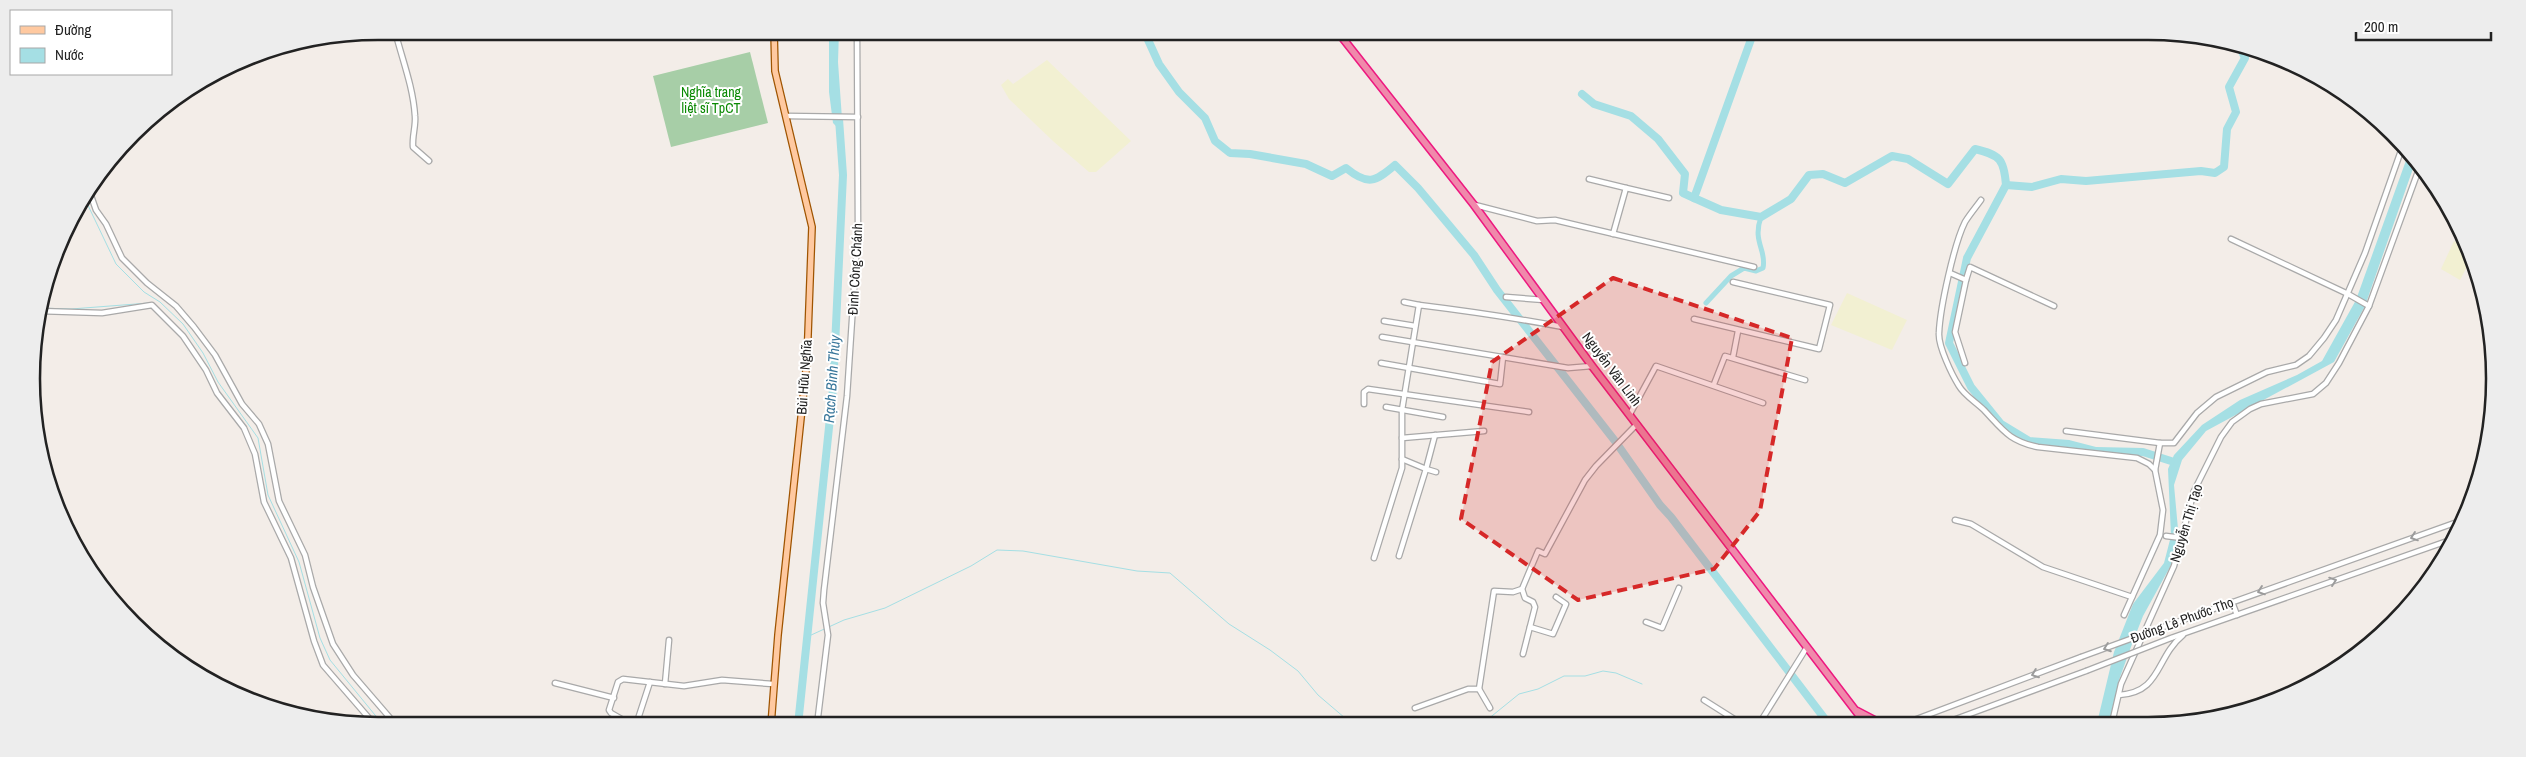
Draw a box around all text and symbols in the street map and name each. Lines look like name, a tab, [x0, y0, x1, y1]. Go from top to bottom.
legend	[10, 10, 172, 75]
scale bar	[2356, 10, 2491, 42]
text: 200 m	[2364, 16, 2398, 37]
text: Đường	[55, 19, 91, 40]
text: Nước	[55, 44, 84, 65]
park label: Nghĩa trang liệt sĩ TpCT	[681, 83, 742, 117]
street label: Đinh Công Chánh	[844, 223, 866, 315]
street label: Nguyễn Văn Linh	[1578, 328, 1646, 410]
water label: Rạch Bình Thủy	[818, 334, 845, 424]
street label: Bùi Hữu Nghĩa	[792, 338, 816, 415]
street label: Nguyễn Thị Tạo	[2166, 482, 2206, 564]
one-way arrow	[2410, 531, 2419, 541]
one-way arrow	[2328, 577, 2337, 587]
one-way arrow	[2257, 585, 2266, 595]
street label: Đường Lê Phước Thọ	[2128, 593, 2236, 647]
one-way arrow	[2103, 642, 2112, 652]
one-way arrow	[2032, 669, 2040, 679]

